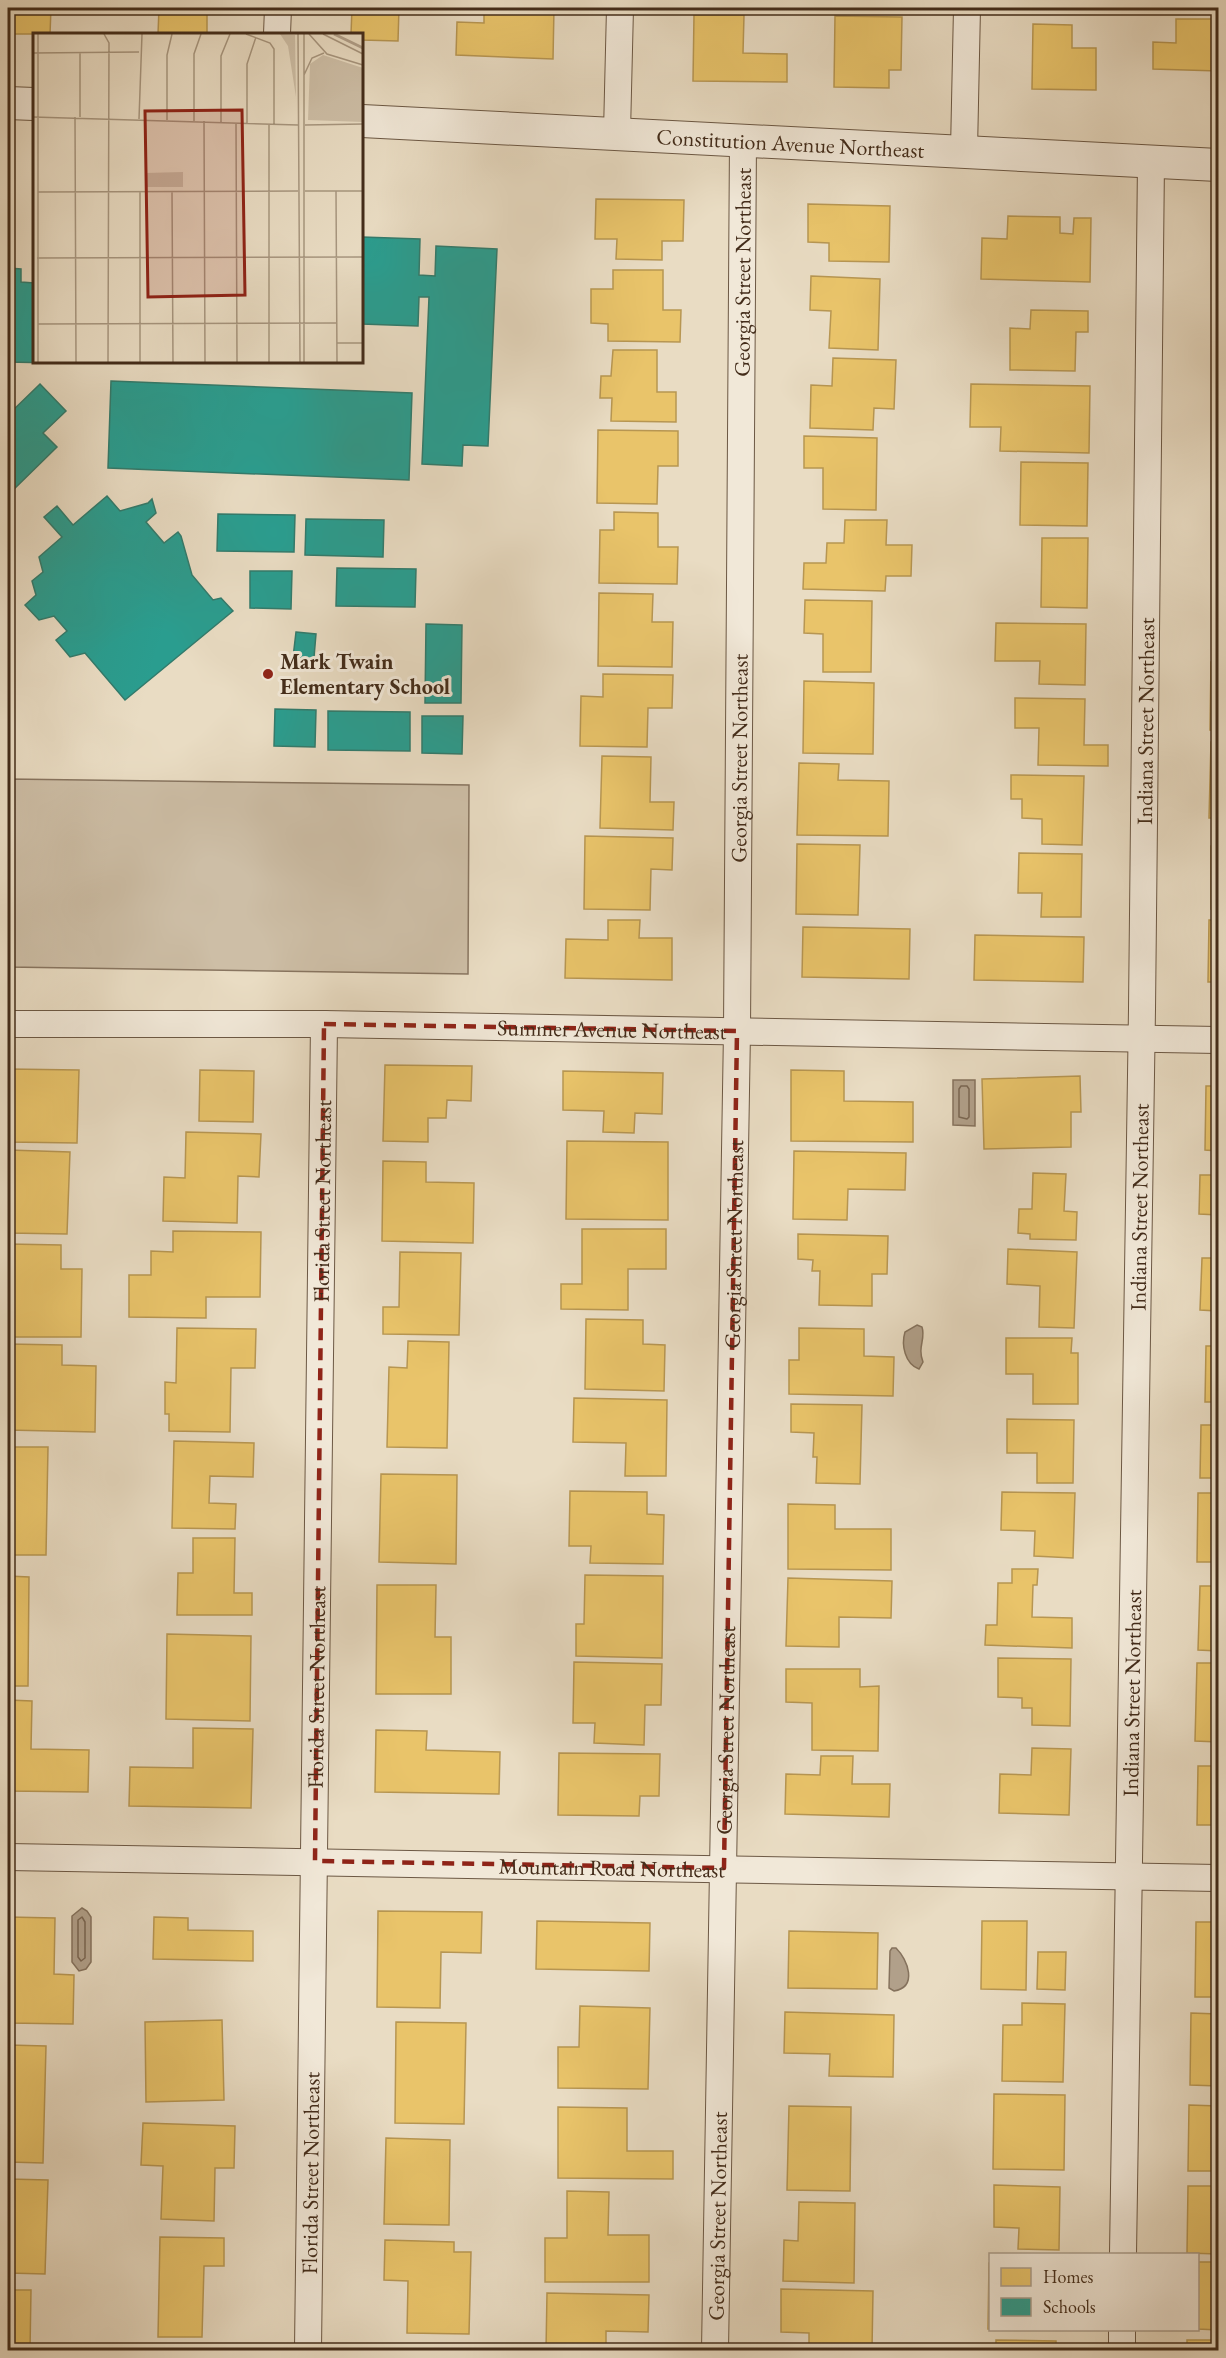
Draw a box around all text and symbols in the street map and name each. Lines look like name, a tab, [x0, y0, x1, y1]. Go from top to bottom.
inset map	[33, 33, 363, 363]
street label: Constitution Avenue Northeast	[656, 122, 925, 165]
street label: Georgia Street Northeast	[727, 168, 758, 377]
street label: Indiana Street Northeast	[1130, 617, 1161, 825]
place label: Mark Twain Elementary School	[280, 647, 450, 701]
street label: Georgia Street Northeast	[724, 654, 755, 863]
marker: Mark Twain Elementary School	[261, 667, 275, 681]
street label: Summer Avenue Northeast	[497, 1013, 727, 1046]
street label: Florida Street Northeast	[307, 1100, 338, 1303]
street label: Indiana Street Northeast	[1123, 1103, 1156, 1311]
street label: Georgia Street Northeast	[718, 1139, 750, 1349]
street label: Florida Street Northeast	[301, 1585, 332, 1789]
street label: Indiana Street Northeast	[1116, 1589, 1148, 1797]
street label: Georgia Street Northeast	[710, 1625, 742, 1835]
street label: Mountain Road Northeast	[498, 1852, 725, 1884]
street label: Florida Street Northeast	[295, 2071, 326, 2275]
street label: Georgia Street Northeast	[701, 2111, 734, 2321]
legend	[989, 2253, 1199, 2331]
text: Homes	[1043, 2265, 1094, 2288]
text: Schools	[1043, 2295, 1096, 2318]

